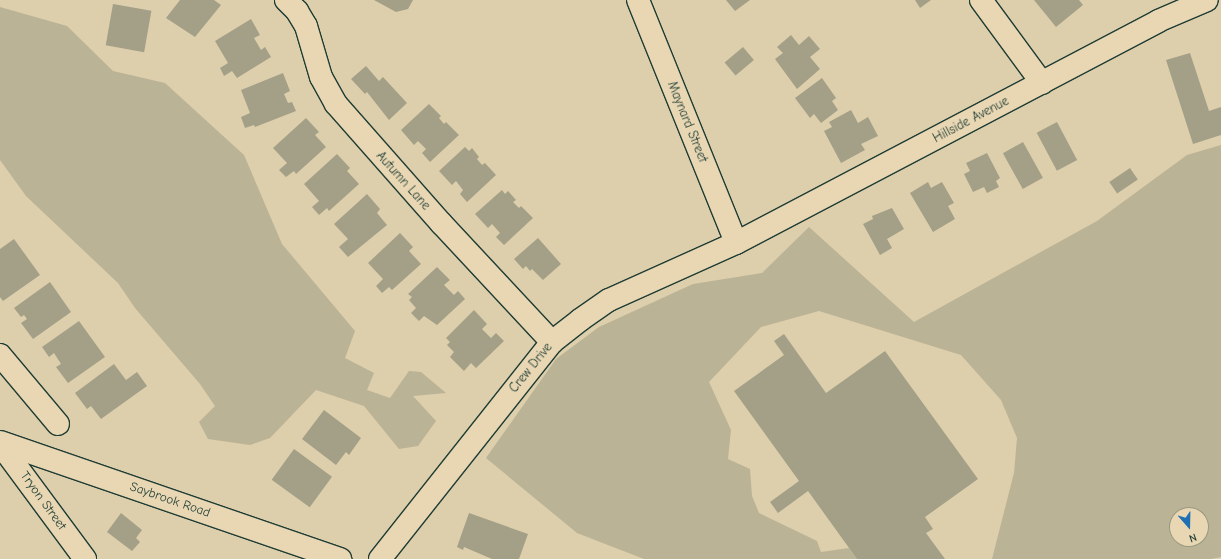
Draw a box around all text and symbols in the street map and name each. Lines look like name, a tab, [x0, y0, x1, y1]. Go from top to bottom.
street label: Maynard Street	[664, 79, 710, 165]
street label: Hillside Avenue	[930, 93, 1012, 147]
street label: Autumn Lane	[373, 148, 433, 214]
street label: Crew Drive	[506, 340, 556, 396]
street label: Tryon Street	[17, 469, 69, 533]
street label: Saybrook Road	[128, 479, 212, 521]
north arrow	[1169, 507, 1209, 547]
text: N	[1187, 530, 1199, 545]

